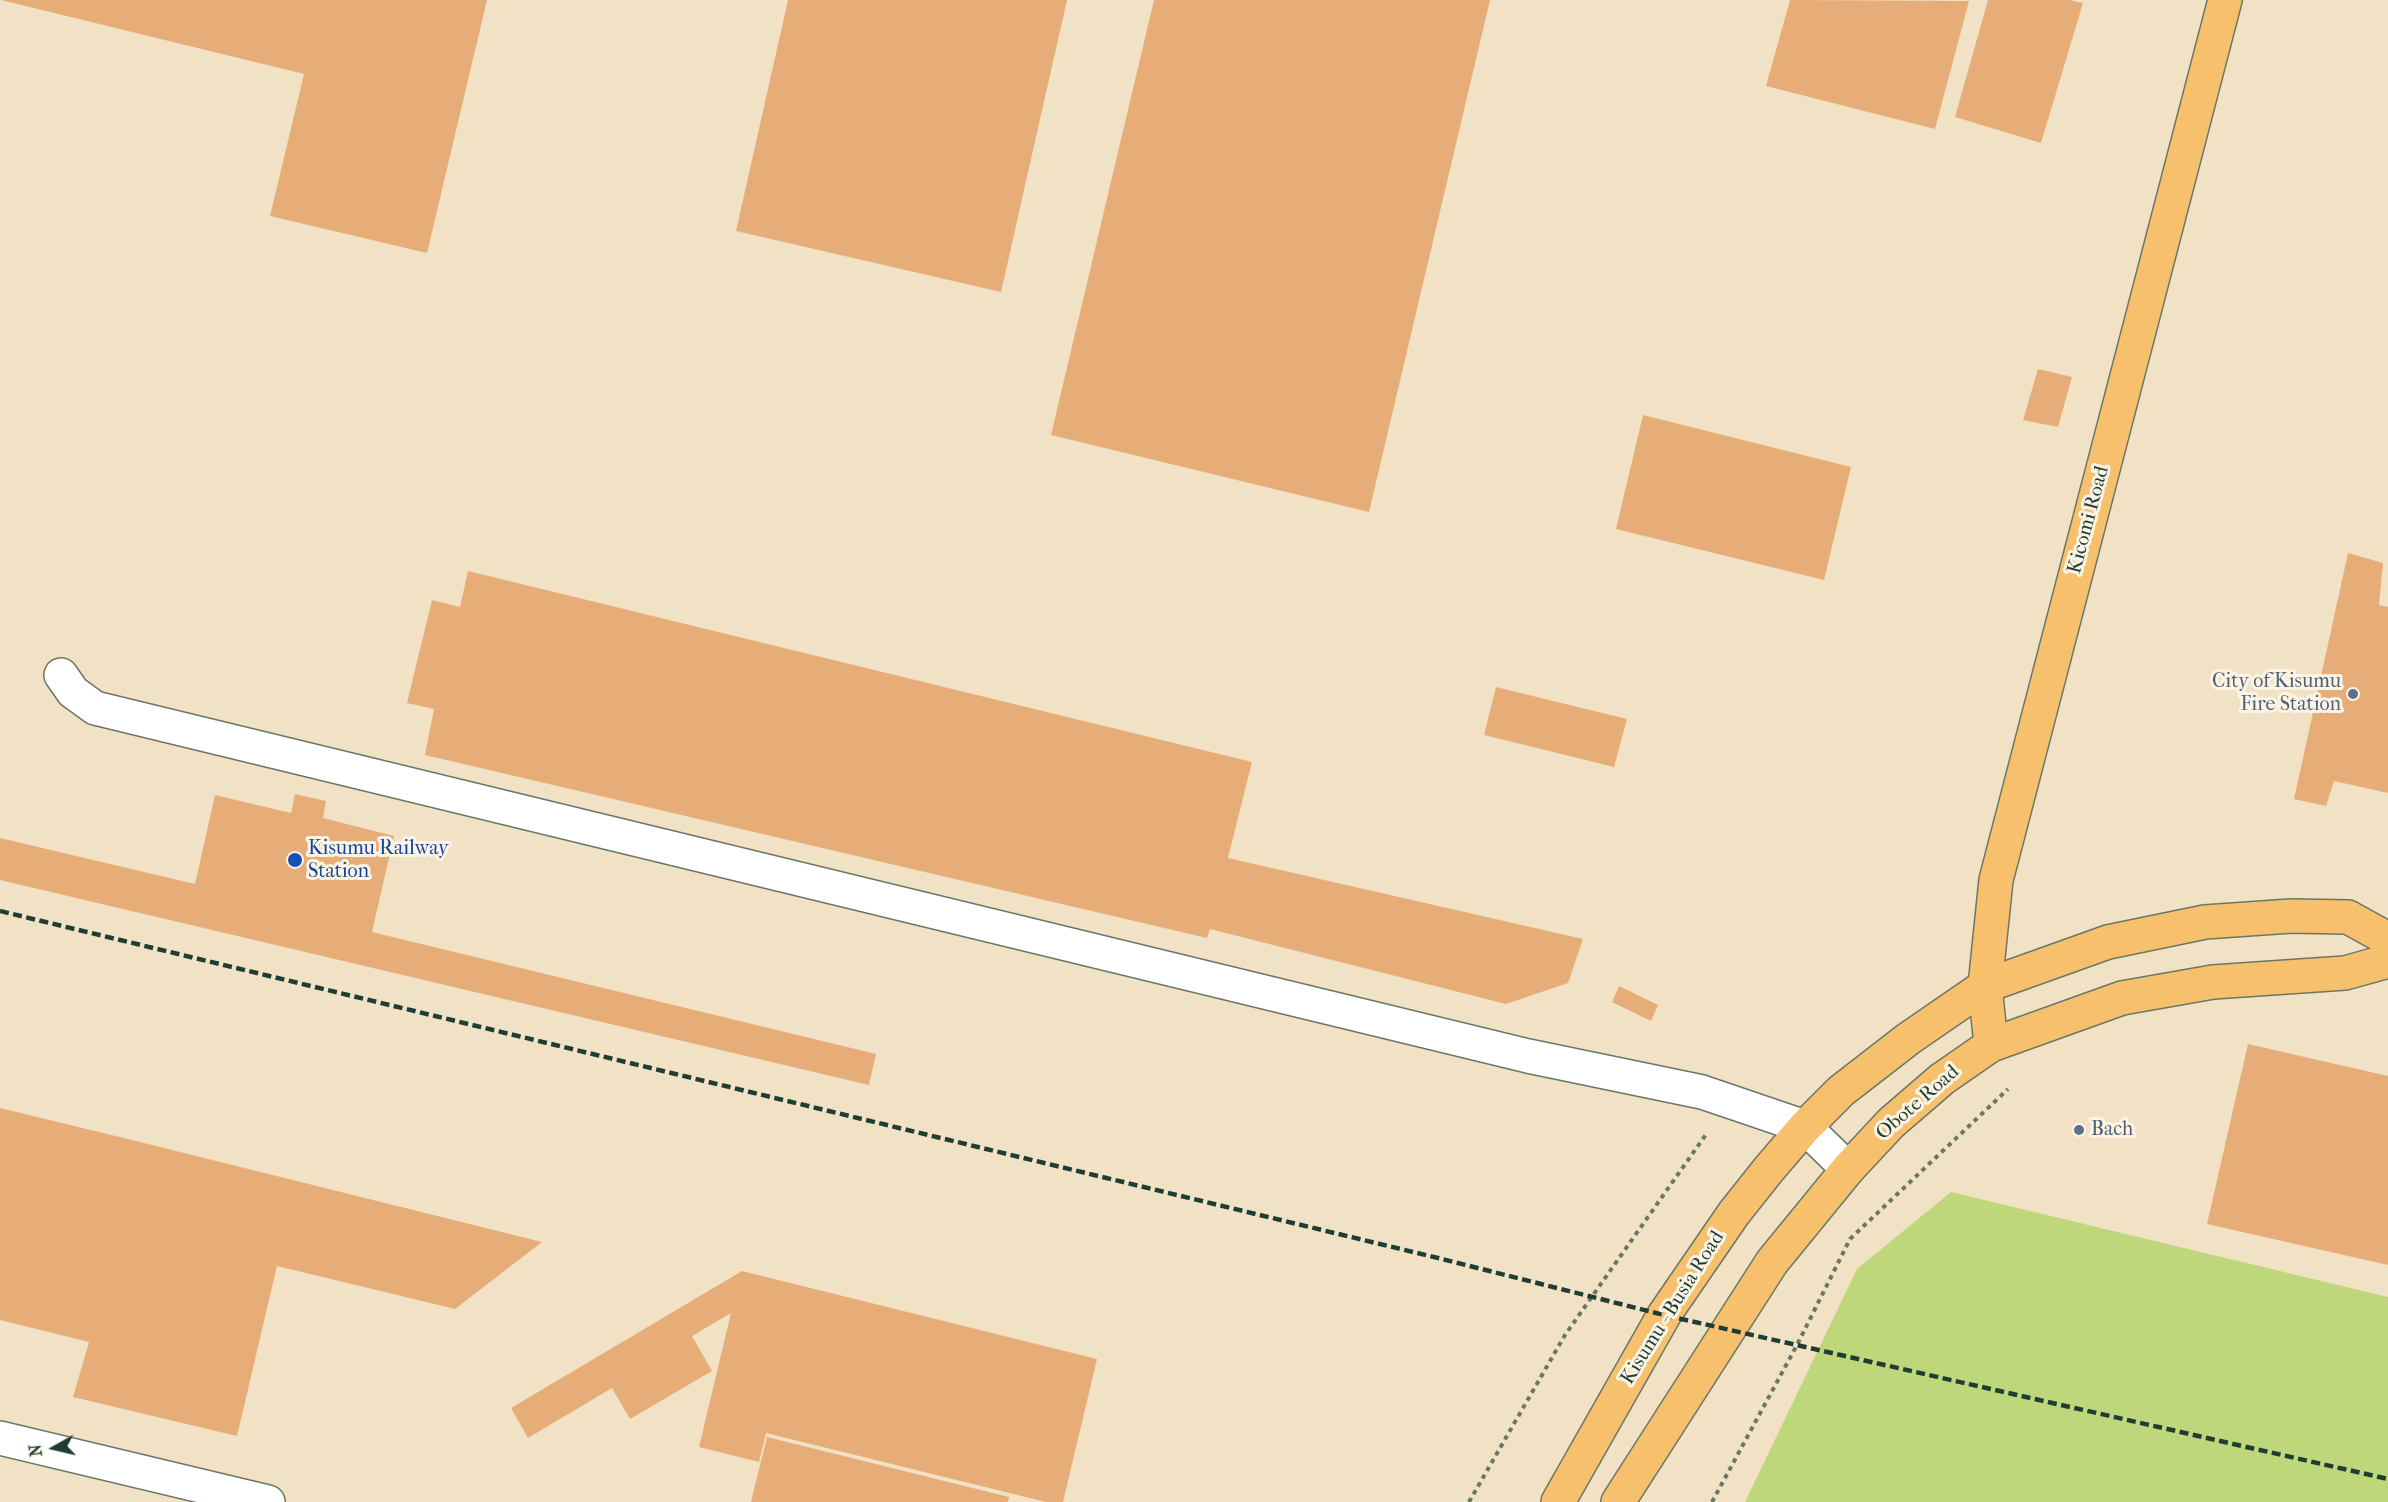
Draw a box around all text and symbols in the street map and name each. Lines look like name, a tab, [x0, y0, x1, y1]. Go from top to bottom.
street label: Kicomi Road	[2063, 464, 2115, 576]
place label: City of Kisumu Fire Station	[2212, 670, 2341, 717]
marker: City of Kisumu Fire Station	[2346, 687, 2360, 701]
place label: Kisumu Railway Station	[308, 837, 449, 884]
marker: Kisumu Railway Station	[286, 851, 304, 869]
street label: Obote Road	[1872, 1060, 1964, 1146]
place label: Bach	[2091, 1118, 2133, 1142]
marker: Bach	[2072, 1123, 2086, 1137]
street label: Kisumu - Busia Road	[1616, 1227, 1730, 1389]
north arrow	[24, 1418, 84, 1478]
text: N	[25, 1443, 46, 1458]

